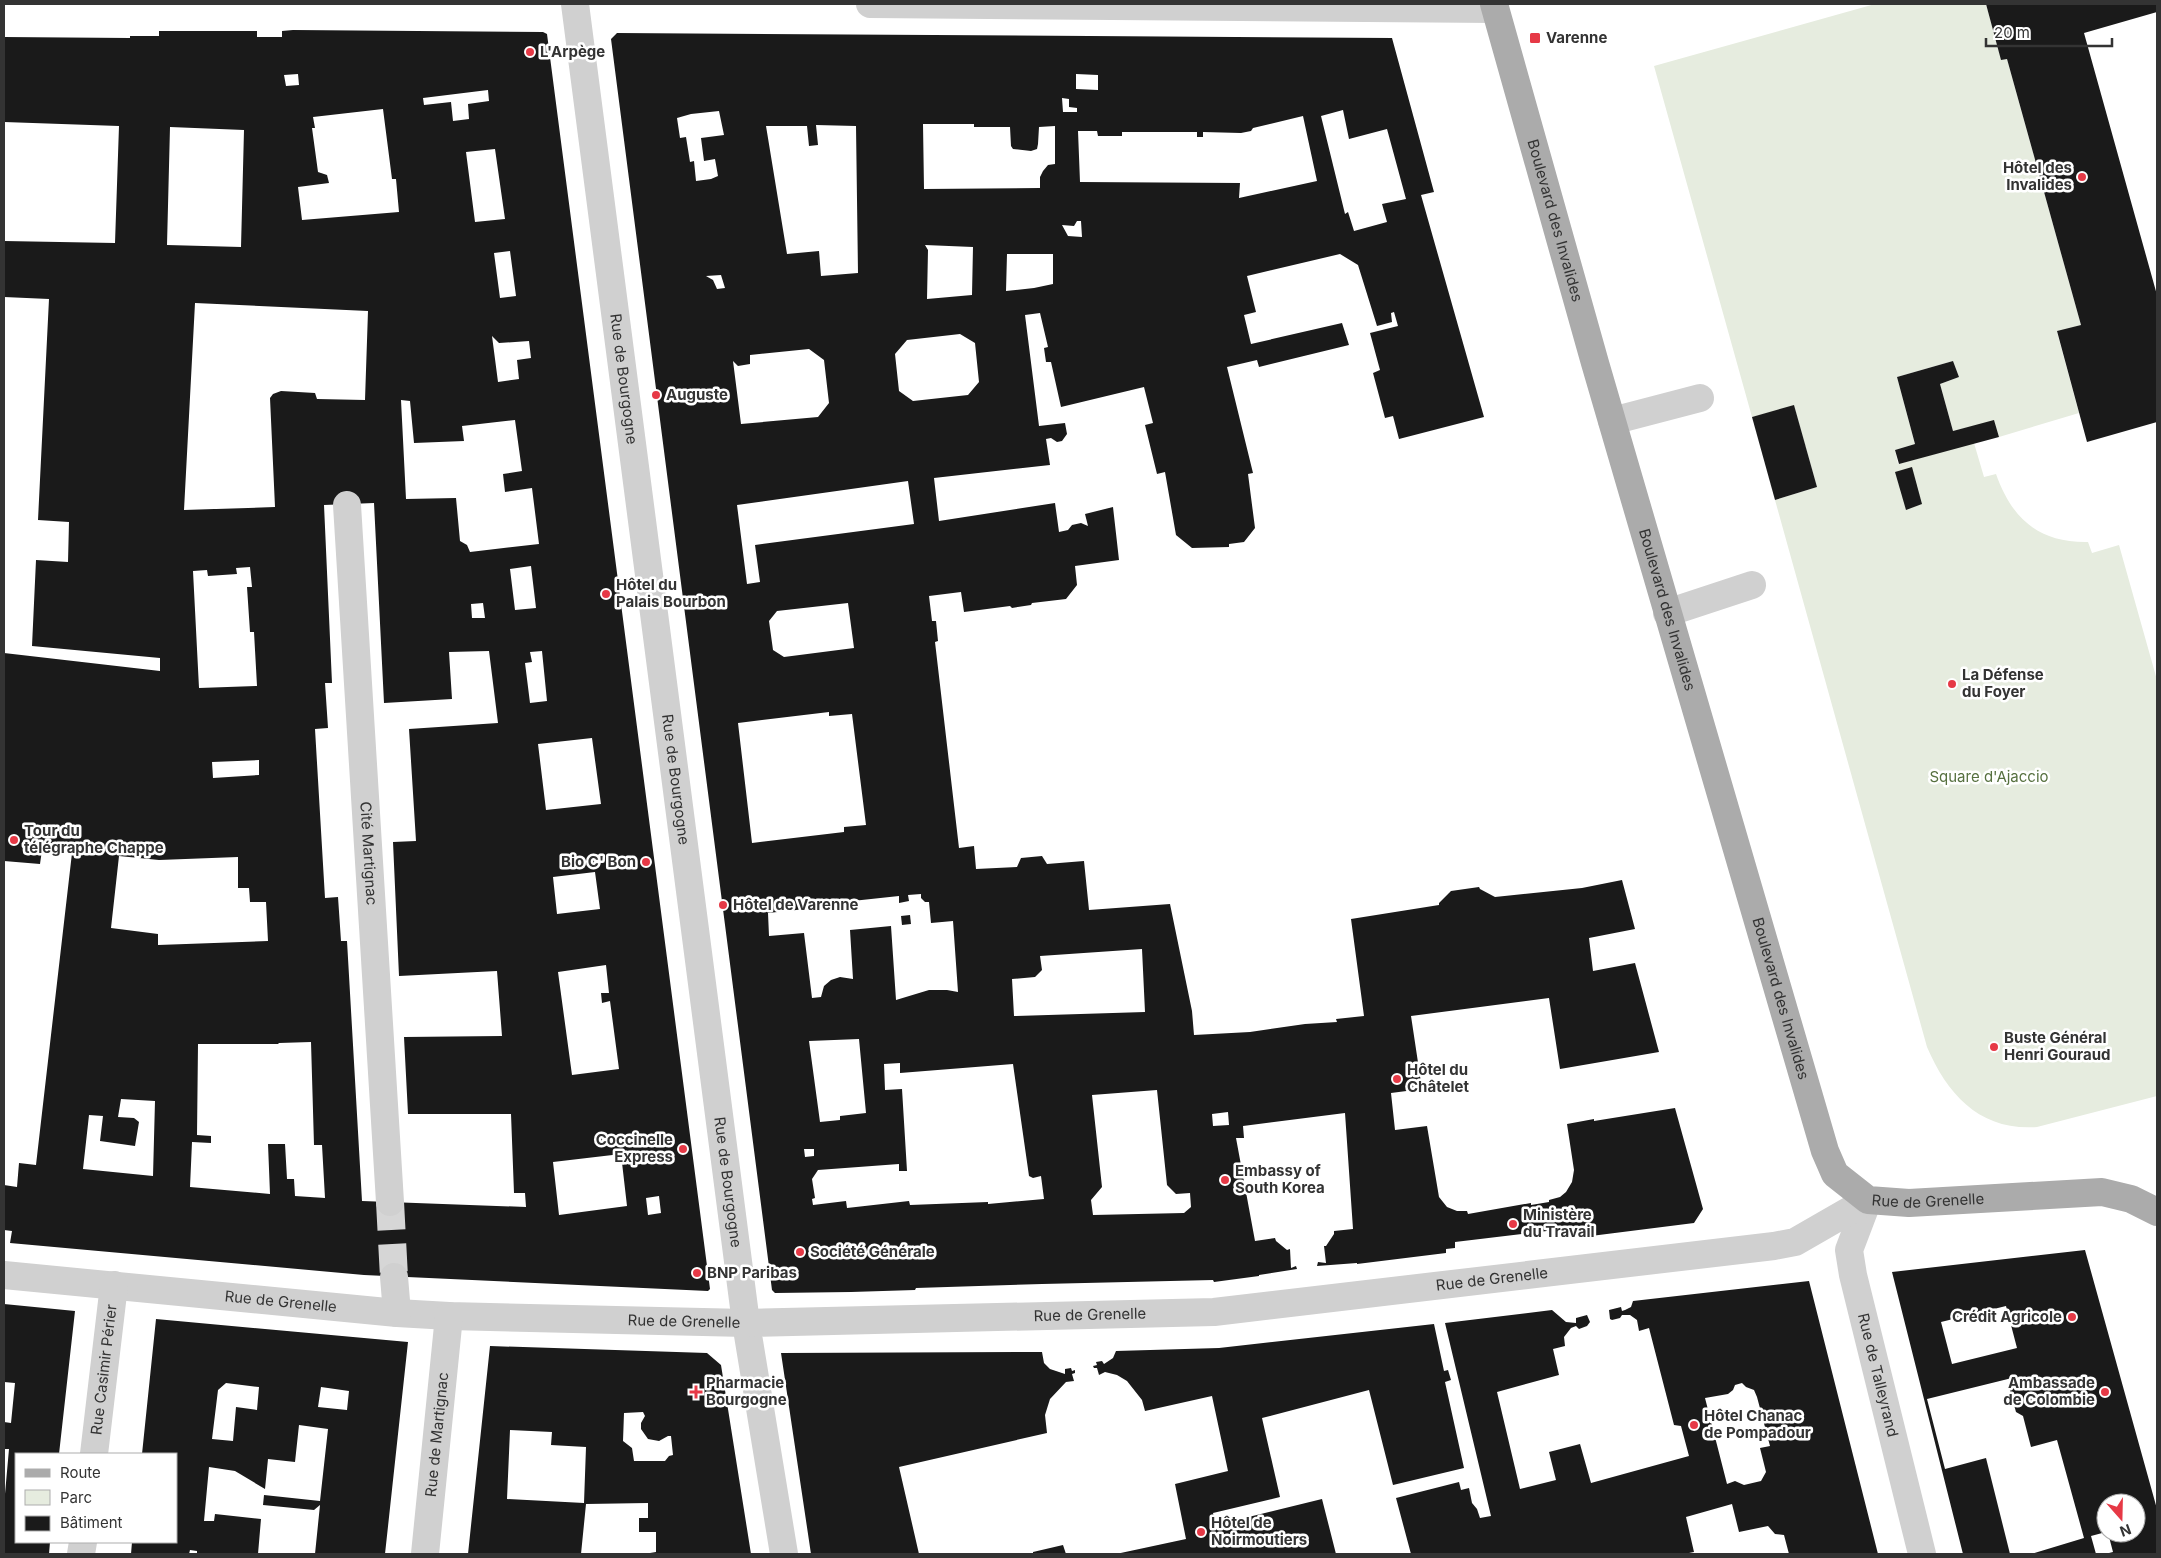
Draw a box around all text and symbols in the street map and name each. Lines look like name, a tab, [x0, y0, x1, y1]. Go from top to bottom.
scale bar	[1986, 15, 2112, 47]
text: 20 m	[1994, 23, 2030, 42]
place label: Varenne	[1546, 28, 1607, 47]
marker: Varenne	[1528, 31, 1542, 45]
place label: L'Arpège	[540, 42, 605, 61]
marker: L'Arpège	[524, 46, 536, 58]
street label: Boulevard des Invalides	[1524, 137, 1587, 304]
place label: Hôtel des Invalides	[2003, 158, 2072, 194]
marker: Hôtel des Invalides	[2076, 171, 2088, 183]
street label: Rue de Bourgogne	[606, 312, 642, 445]
place label: Auguste	[666, 385, 728, 404]
marker: Auguste	[650, 389, 662, 401]
street label: Boulevard des Invalides	[1635, 526, 1700, 693]
place label: Hôtel du Palais Bourbon	[616, 575, 726, 611]
marker: Hôtel du Palais Bourbon	[600, 588, 612, 600]
place label: La Défense du Foyer	[1962, 665, 2044, 701]
marker: La Défense du Foyer	[1946, 678, 1958, 690]
street label: Rue de Bourgogne	[658, 713, 694, 846]
park label: Square d'Ajaccio	[1929, 767, 2049, 786]
street label: Cité Martignac	[356, 801, 382, 906]
place label: Tour du télégraphe Chappe	[24, 821, 164, 857]
marker: Tour du télégraphe Chappe	[8, 834, 20, 846]
place label: Bio C' Bon	[561, 852, 636, 871]
marker: Bio C' Bon	[640, 856, 652, 868]
place label: Hôtel de Varenne	[733, 895, 859, 914]
marker: Hôtel de Varenne	[717, 899, 729, 911]
street label: Boulevard des Invalides	[1748, 915, 1814, 1082]
place label: Buste Général Henri Gouraud	[2004, 1028, 2111, 1064]
marker: Buste Général Henri Gouraud	[1988, 1041, 2000, 1053]
place label: Hôtel du Châtelet	[1407, 1060, 1469, 1096]
marker: Hôtel du Châtelet	[1391, 1073, 1403, 1085]
street label: Rue de Bourgogne	[710, 1116, 746, 1249]
place label: Coccinelle Express	[596, 1130, 673, 1166]
marker: Coccinelle Express	[677, 1143, 689, 1155]
place label: Embassy of South Korea	[1235, 1161, 1325, 1197]
marker: Embassy of South Korea	[1219, 1174, 1231, 1186]
street label: Rue de Grenelle	[1871, 1189, 1985, 1212]
place label: Ministère du Travail	[1523, 1205, 1595, 1241]
marker: Ministère du Travail	[1507, 1218, 1519, 1230]
place label: Société Générale	[810, 1242, 935, 1261]
marker: Société Générale	[794, 1246, 806, 1258]
place label: BNP Paribas	[707, 1263, 797, 1282]
street label: Rue de Grenelle	[1435, 1263, 1549, 1295]
marker: BNP Paribas	[691, 1267, 703, 1279]
street label: Rue de Grenelle	[224, 1286, 338, 1316]
street label: Rue Casimir Périer	[86, 1303, 121, 1436]
street label: Rue de Grenelle	[1033, 1304, 1146, 1325]
place label: Crédit Agricole	[1952, 1307, 2062, 1326]
street label: Rue de Grenelle	[627, 1310, 741, 1332]
street label: Rue de Talleyrand	[1854, 1311, 1903, 1439]
marker: Crédit Agricole	[2066, 1311, 2078, 1323]
street label: Rue de Martignac	[421, 1371, 452, 1498]
place label: Pharmacie Bourgogne	[706, 1373, 787, 1409]
place label: Ambassade de Colombie	[2003, 1373, 2095, 1409]
marker: Pharmacie Bourgogne	[690, 1386, 702, 1398]
marker: Ambassade de Colombie	[2099, 1386, 2111, 1398]
place label: Hôtel Chanac de Pompadour	[1704, 1406, 1811, 1442]
marker: Hôtel Chanac de Pompadour	[1688, 1419, 1700, 1431]
legend	[15, 1453, 178, 1543]
text: Route	[60, 1463, 101, 1482]
text: Parc	[60, 1488, 92, 1507]
north arrow	[2096, 1493, 2146, 1543]
text: Bâtiment	[60, 1513, 123, 1532]
place label: Hôtel de Noirmoutiers	[1211, 1513, 1307, 1549]
text: N	[2118, 1521, 2134, 1540]
marker: Hôtel de Noirmoutiers	[1195, 1526, 1207, 1538]

